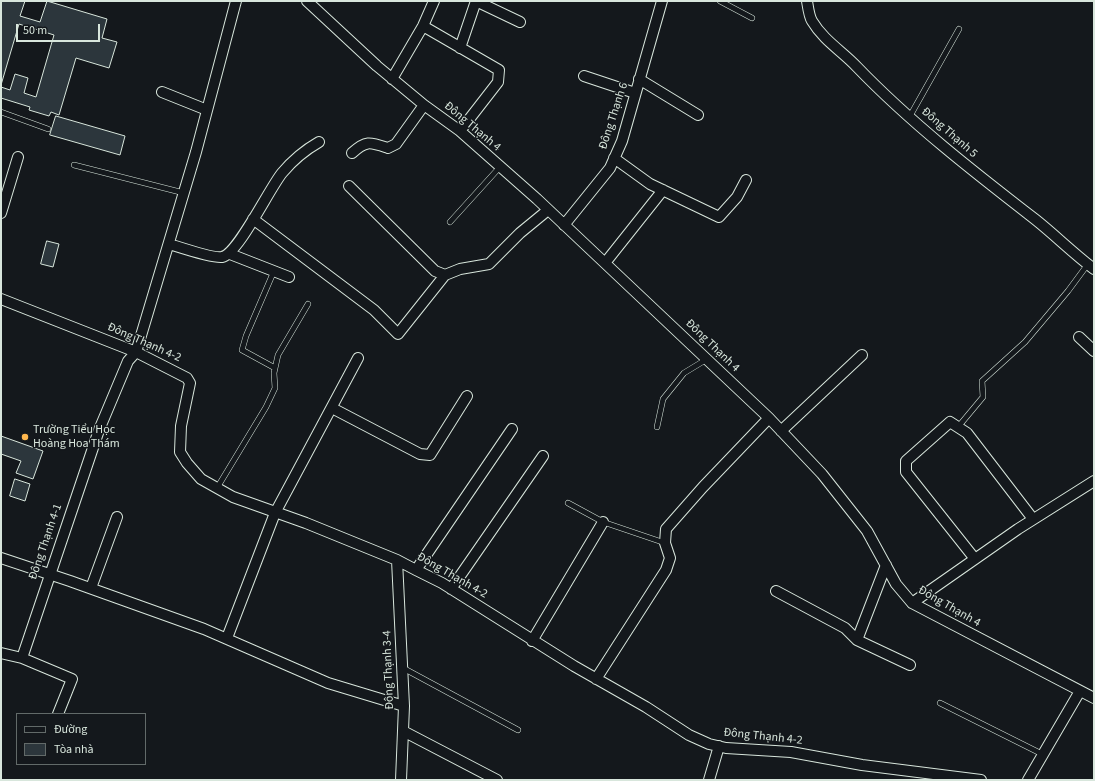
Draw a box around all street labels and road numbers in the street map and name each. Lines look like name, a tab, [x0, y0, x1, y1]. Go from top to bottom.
street label: Đông Thạnh 6	[596, 81, 632, 151]
street label: Đông Thạnh 4	[441, 99, 503, 155]
street label: Đông Thạnh 5	[918, 105, 980, 161]
street label: Đông Thạnh 4	[682, 317, 742, 375]
street label: Đông Thạnh 4-2	[105, 320, 183, 366]
street label: Đông Thạnh 4-1	[26, 502, 66, 582]
street label: Đông Thạnh 4-2	[414, 550, 490, 602]
street label: Đông Thạnh 4	[915, 583, 983, 631]
street label: Đông Thạnh 3-4	[380, 630, 398, 710]
street label: Đông Thạnh 4-2	[723, 726, 803, 748]

